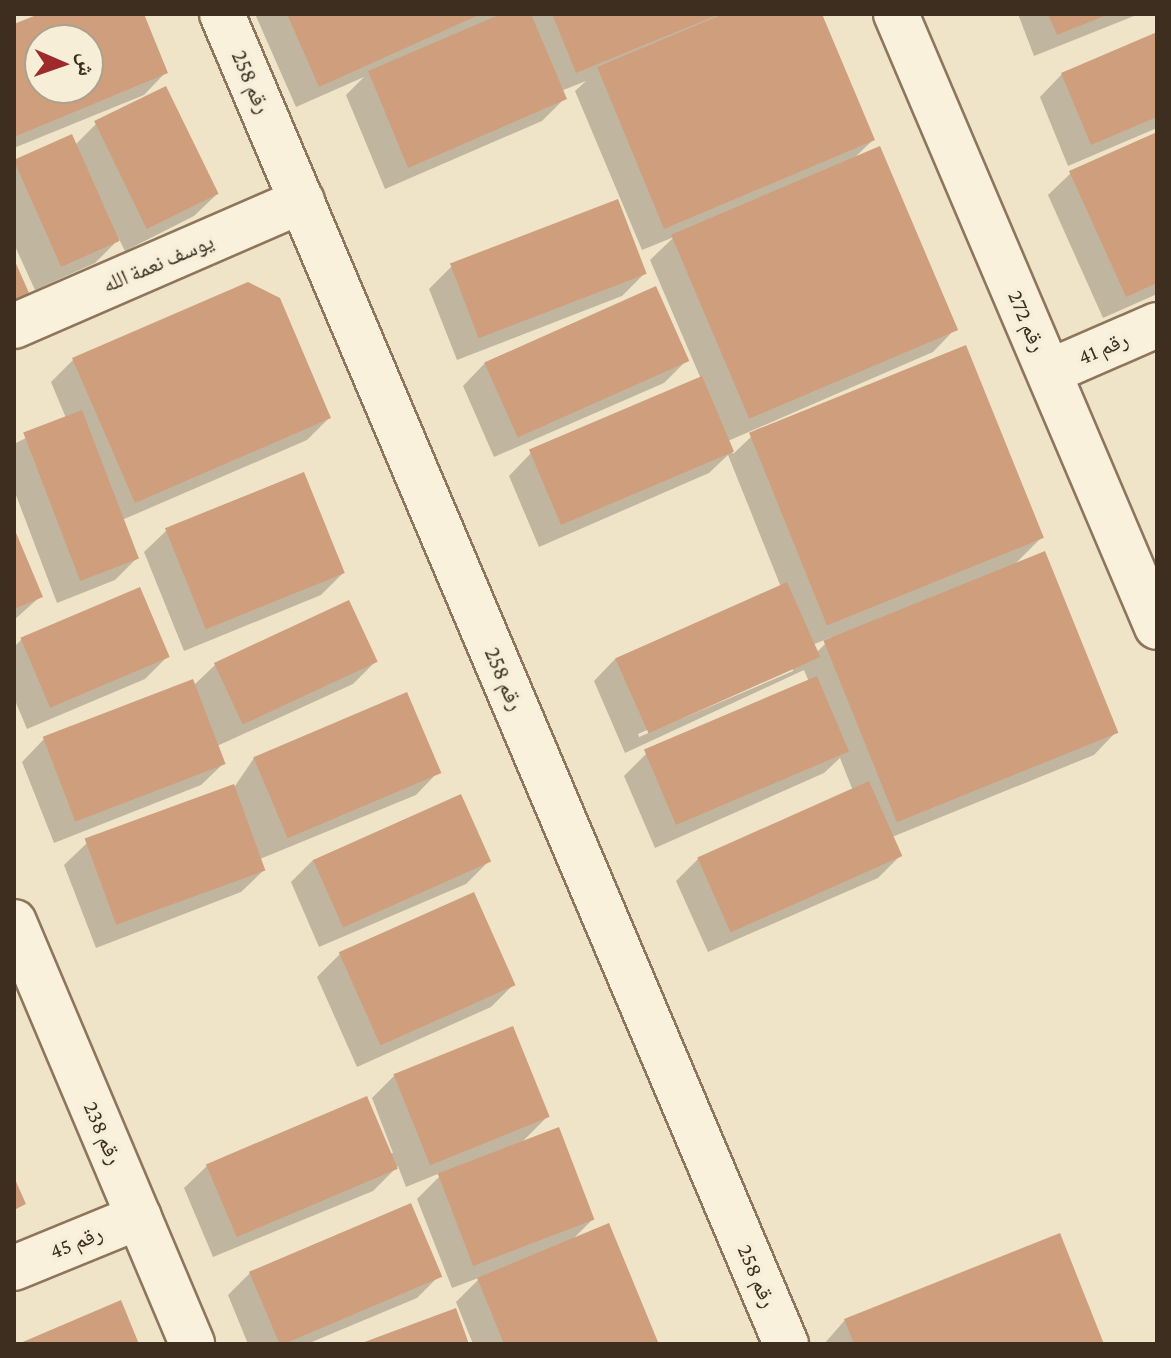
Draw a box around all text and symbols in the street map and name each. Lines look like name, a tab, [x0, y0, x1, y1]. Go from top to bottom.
north arrow	[24, 24, 104, 104]
street label: رقم 258	[226, 46, 276, 118]
text: ش	[74, 53, 99, 77]
street label: يوسف نعمة الله	[99, 228, 217, 298]
street label: رقم 272	[1002, 286, 1052, 356]
street label: رقم 41	[1074, 326, 1132, 370]
street label: رقم 258	[479, 643, 529, 715]
street label: رقم 238	[78, 1097, 128, 1169]
street label: رقم 45	[46, 1219, 106, 1265]
street label: رقم 258	[732, 1240, 782, 1312]

